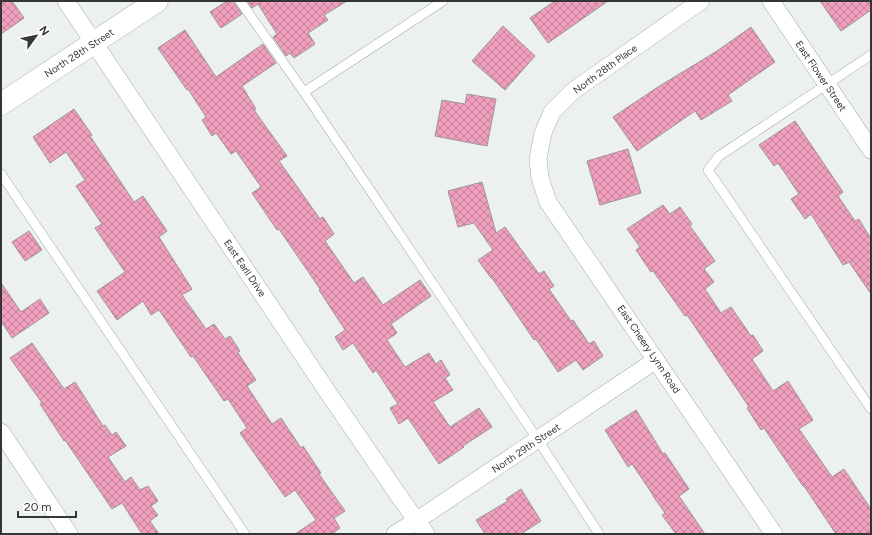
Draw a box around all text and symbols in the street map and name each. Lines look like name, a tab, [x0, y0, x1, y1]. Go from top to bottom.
north arrow	[16, 16, 56, 56]
street label: North 28th Street	[42, 26, 116, 80]
street label: East Flower Street	[793, 38, 850, 114]
street label: North 28th Place	[570, 41, 640, 97]
street label: East Earll Drive	[221, 237, 269, 300]
street label: East Cheery Lynn Road	[615, 302, 683, 396]
street label: North 29th Street	[489, 420, 563, 476]
scale bar	[18, 493, 76, 519]
text: 20 m	[24, 500, 52, 514]

